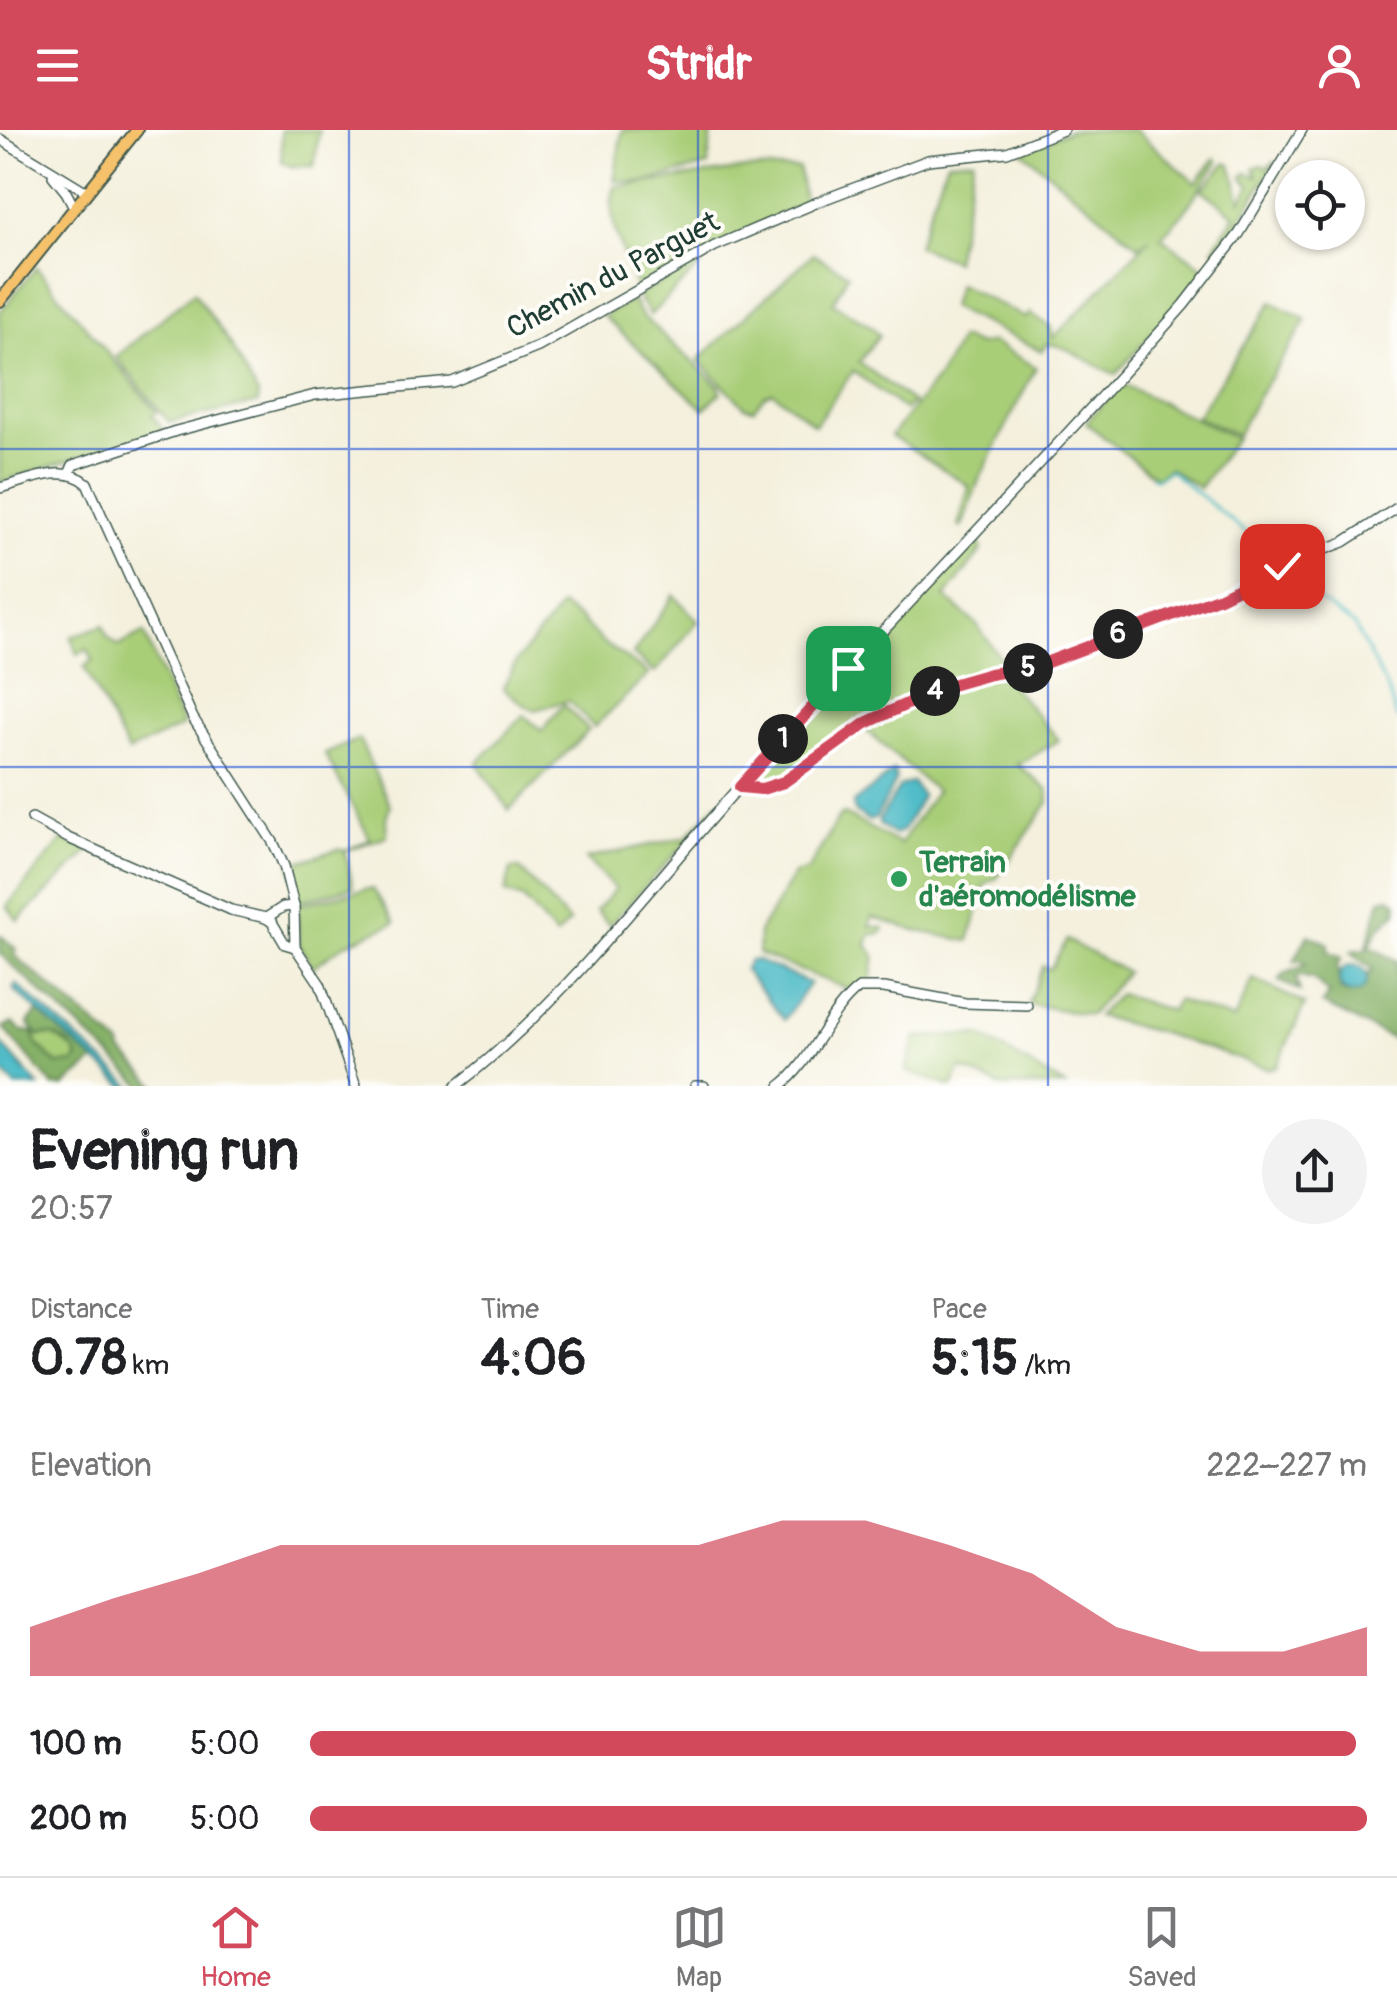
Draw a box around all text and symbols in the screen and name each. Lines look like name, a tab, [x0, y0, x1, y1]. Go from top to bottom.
text: Stridr	[645, 37, 752, 93]
icon: menu	[30, 38, 85, 93]
icon: person	[1312, 38, 1367, 93]
map controls	[1275, 160, 1365, 250]
button: locate	[1275, 160, 1365, 250]
street label: Chemin du Parguet	[500, 203, 727, 347]
pin	[1240, 524, 1325, 609]
icon: check	[1255, 539, 1310, 594]
pin: 6	[1093, 609, 1143, 659]
text: 6	[1110, 616, 1126, 651]
pin	[806, 626, 891, 711]
icon: arrive	[821, 641, 876, 696]
pin: 5	[1003, 643, 1053, 693]
text: 5	[1020, 650, 1036, 685]
pin: 4	[910, 666, 960, 716]
text: 4	[927, 673, 943, 708]
pin: 1	[758, 714, 808, 764]
text: 1	[778, 721, 788, 756]
place label: Terrain d'aéromodélisme	[918, 844, 1137, 915]
marker: Terrain d'aéromodélisme	[888, 868, 910, 890]
text: Evening run	[30, 1117, 299, 1186]
button: share	[1262, 1119, 1367, 1224]
text: 20:57	[30, 1189, 113, 1229]
text: Distance	[30, 1292, 132, 1327]
text: Time	[481, 1292, 539, 1327]
text: Pace	[931, 1292, 987, 1327]
text: 0.78	[30, 1327, 127, 1390]
text: 4:06	[481, 1327, 586, 1390]
text: 5:15	[931, 1327, 1018, 1390]
text: km	[127, 1348, 169, 1383]
text: /km	[1018, 1348, 1071, 1383]
text: Elevation	[30, 1446, 152, 1486]
text: 222–227 m	[1206, 1446, 1367, 1486]
text: 100 m	[30, 1724, 122, 1764]
text: 5:00	[190, 1724, 260, 1764]
text: 200 m	[30, 1799, 127, 1839]
text: 5:00	[190, 1799, 260, 1839]
tab: Home	[200, 1900, 271, 1995]
tab: Map	[672, 1900, 727, 1995]
tab: Saved	[1127, 1900, 1197, 1995]

